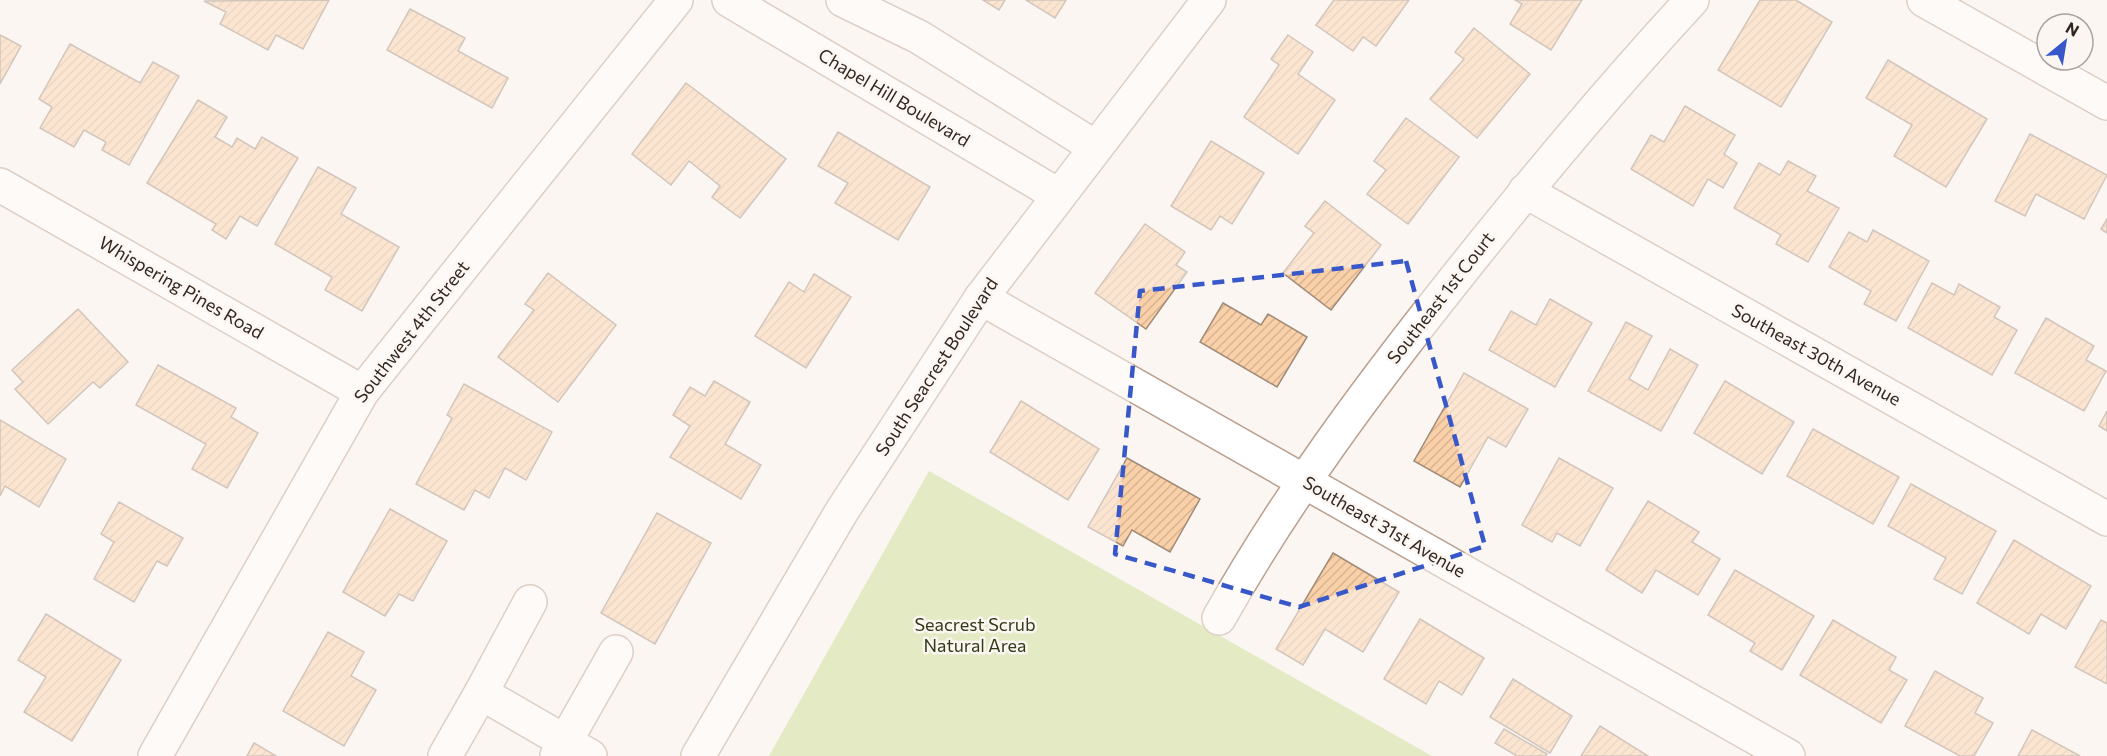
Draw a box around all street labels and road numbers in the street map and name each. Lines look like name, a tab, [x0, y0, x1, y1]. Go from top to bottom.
street label: Chapel Hill Boulevard	[815, 43, 974, 151]
street label: Southeast 1st Court	[1382, 227, 1499, 368]
street label: Whispering Pines Road	[95, 231, 268, 343]
street label: Southwest 4th Street	[349, 256, 474, 407]
street label: South Seacrest Boulevard	[870, 273, 1002, 460]
street label: Southeast 30th Avenue	[1728, 298, 1905, 410]
street label: Southeast 31st Avenue	[1299, 471, 1470, 582]

